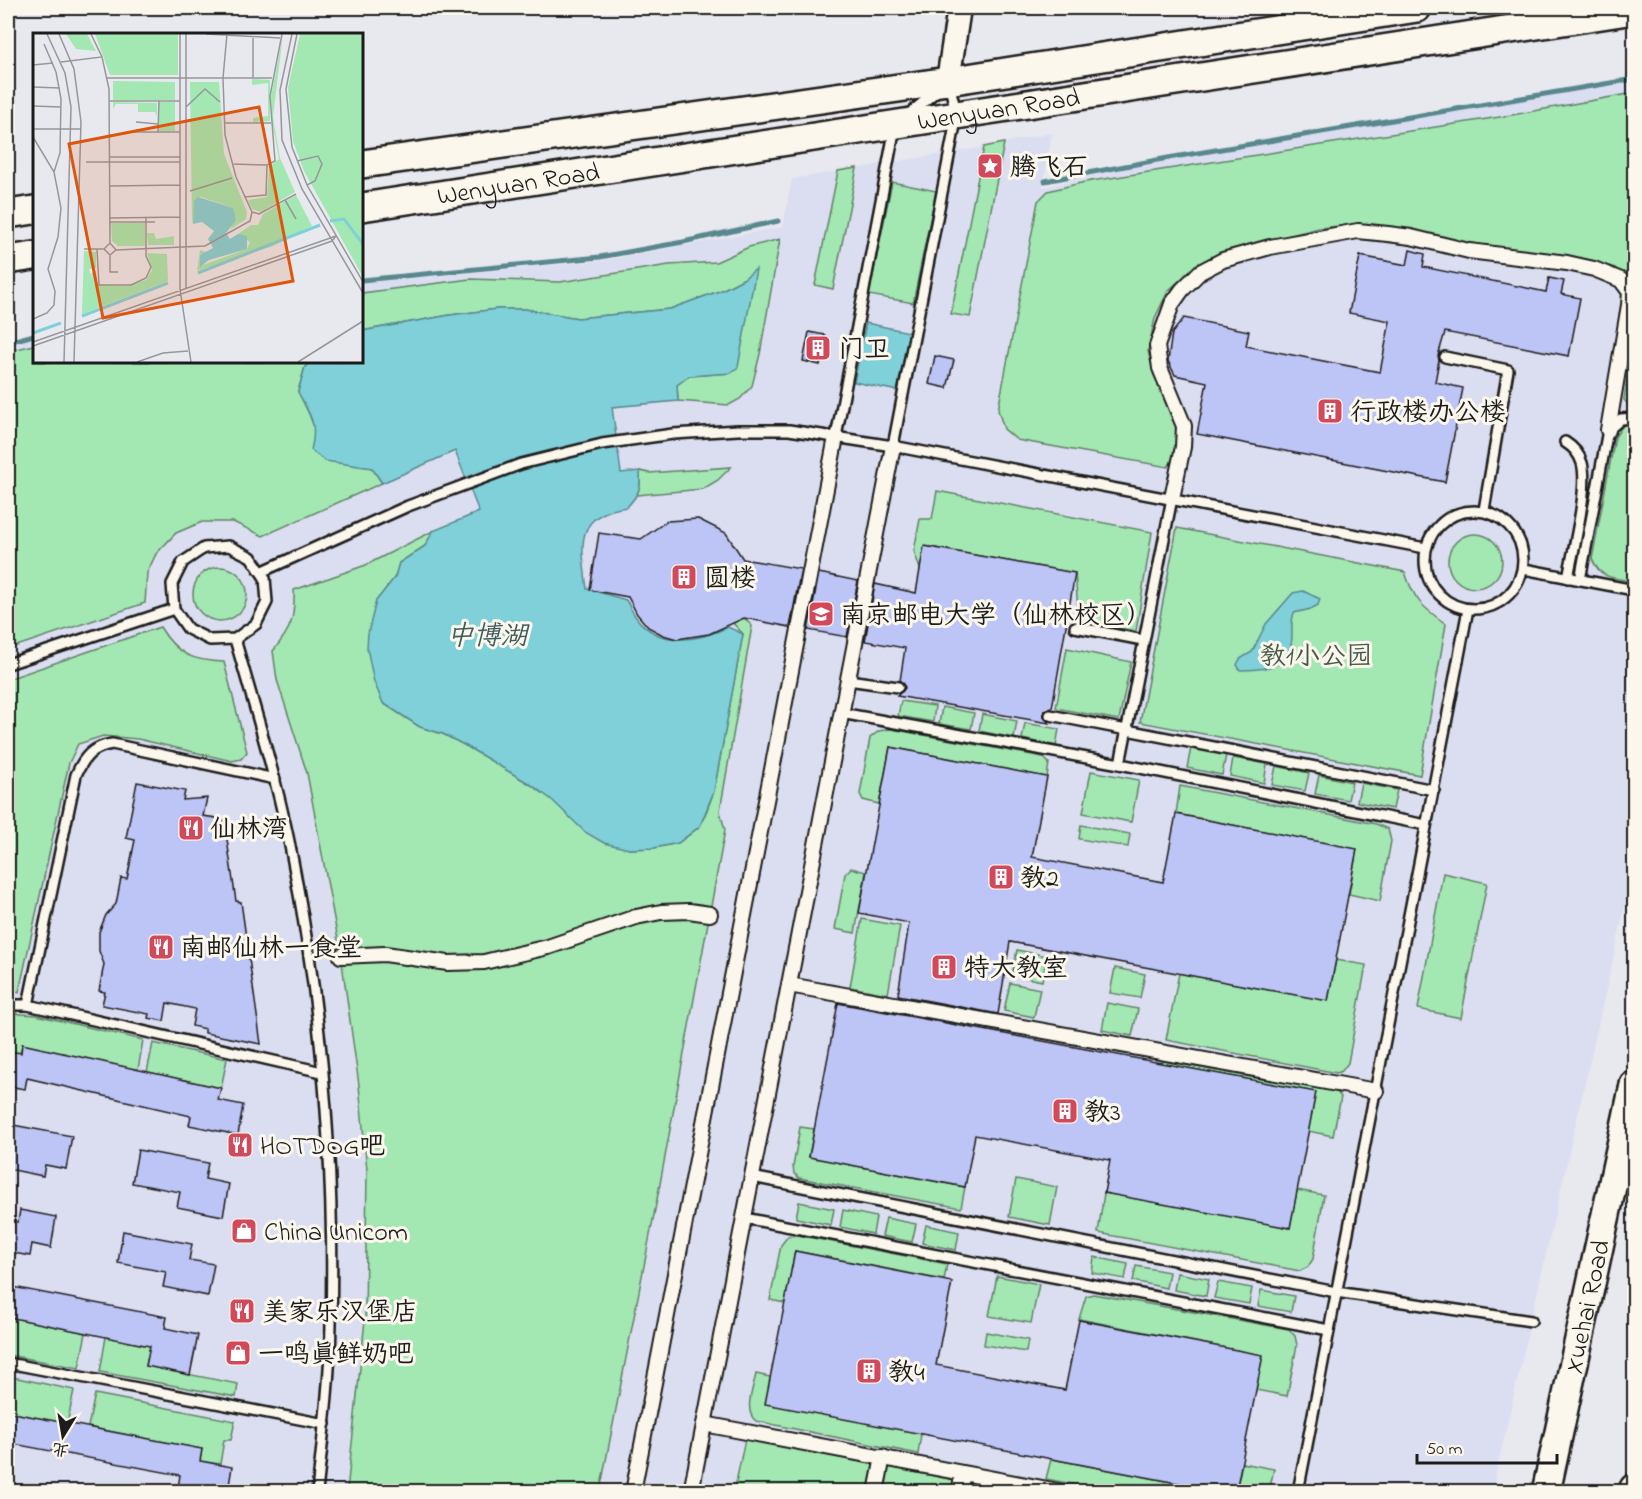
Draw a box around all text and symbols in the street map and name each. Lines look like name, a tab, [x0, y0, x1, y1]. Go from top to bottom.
inset map	[33, 33, 363, 363]
street label: Wenyuan Road	[915, 80, 1083, 143]
place label: 腾飞石	[1010, 150, 1088, 188]
place icon: 腾飞石	[975, 151, 1005, 181]
street label: Wenyuan Road	[435, 154, 603, 217]
place label: 门卫	[838, 332, 890, 370]
building icon: 门卫	[803, 333, 833, 363]
place label: 行政楼办公楼	[1350, 395, 1506, 433]
building icon: 行政楼办公楼	[1315, 396, 1345, 426]
place label: 圆楼	[704, 561, 756, 599]
building icon: 圆楼	[669, 562, 699, 592]
place label: 南京邮电大学（仙林校区）	[840, 598, 1152, 636]
school or university icon: 南京邮电大学（仙林校区）	[806, 599, 836, 629]
water label: 中博湖	[447, 618, 530, 657]
park label: 教1小公园	[1260, 639, 1372, 677]
place label: 仙林湾	[210, 812, 288, 850]
restaurant icon: 仙林湾	[176, 813, 206, 843]
place label: 教2	[1020, 861, 1059, 899]
building icon: 教2	[986, 862, 1016, 892]
place label: 南邮仙林一食堂	[180, 931, 362, 969]
restaurant icon: 南邮仙林一食堂	[146, 932, 176, 962]
place label: 特大教室	[964, 951, 1068, 989]
building icon: 特大教室	[929, 952, 959, 982]
place label: 教3	[1084, 1095, 1121, 1133]
building icon: 教3	[1050, 1096, 1080, 1126]
place label: HOTDOG吧	[260, 1129, 386, 1167]
restaurant icon: HOTDOG吧	[225, 1130, 255, 1160]
place label: China Unicom	[264, 1215, 408, 1253]
shop icon: China Unicom	[229, 1216, 259, 1246]
street label: Xuehai Road	[1556, 1236, 1622, 1377]
place label: 美家乐汉堡店	[262, 1295, 418, 1333]
restaurant icon: 美家乐汉堡店	[227, 1296, 257, 1326]
place label: 一鸣真鲜奶吧	[258, 1337, 414, 1375]
shop icon: 一鸣真鲜奶吧	[223, 1338, 253, 1368]
place label: 教4	[888, 1355, 925, 1393]
building icon: 教4	[854, 1356, 884, 1386]
north arrow	[33, 1406, 93, 1466]
scale bar	[1417, 1427, 1556, 1465]
text: 北	[50, 1435, 71, 1462]
text: 50 m	[1426, 1437, 1463, 1463]

